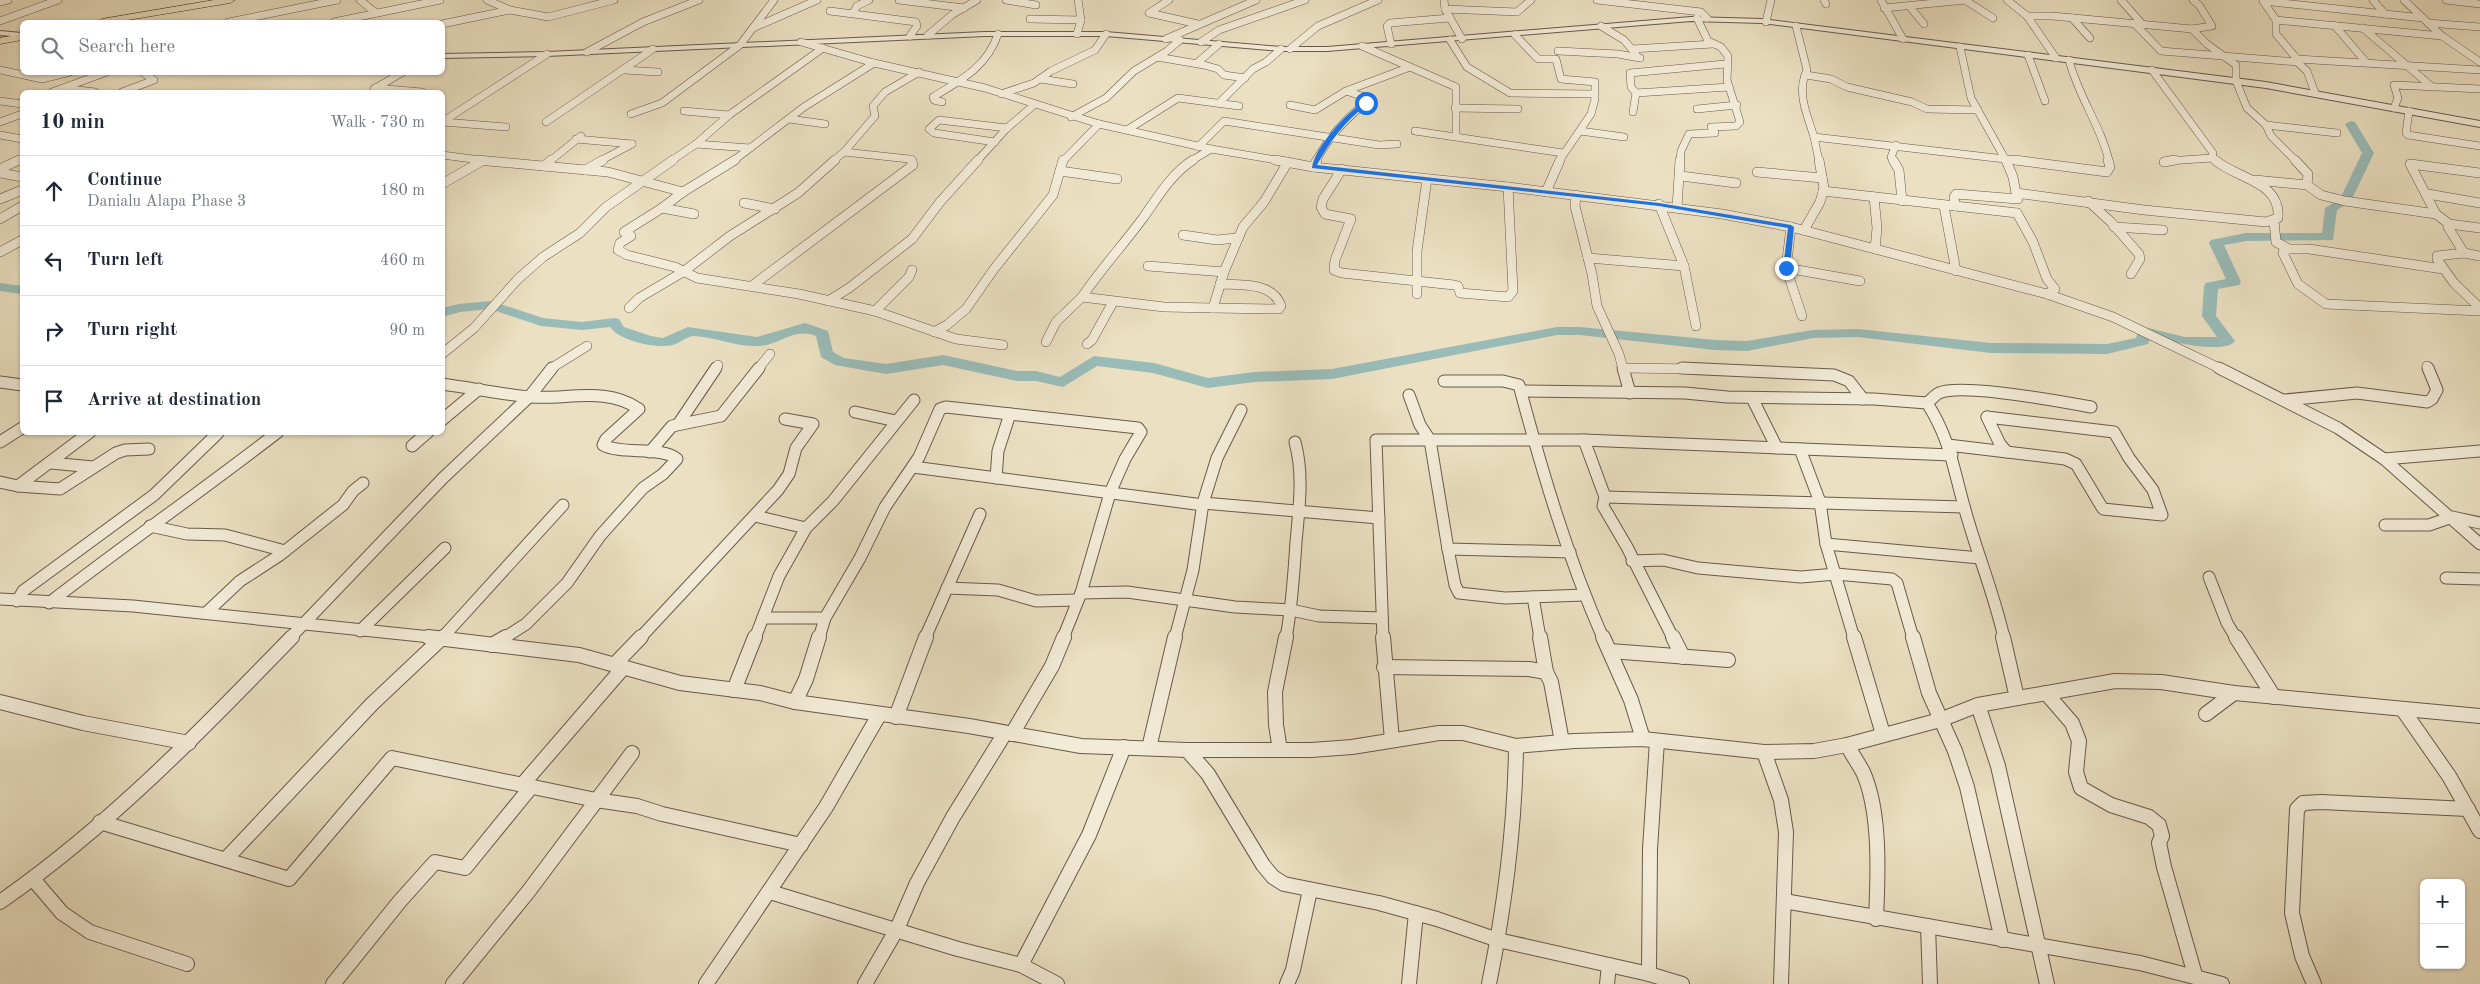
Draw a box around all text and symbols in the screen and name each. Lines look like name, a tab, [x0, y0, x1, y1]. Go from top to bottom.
search box	[20, 20, 445, 75]
icon: search	[38, 34, 66, 62]
text: Search here	[78, 38, 175, 57]
route start	[1355, 92, 1378, 115]
text: 10 min	[40, 112, 105, 133]
text: Walk · 730 m	[330, 115, 425, 131]
text: Continue	[87, 171, 162, 190]
icon: ahead	[40, 177, 68, 205]
text: 180 m	[380, 183, 425, 199]
text: Danialu Alapa Phase 3	[87, 194, 246, 210]
icon: left	[40, 247, 68, 275]
text: Turn left	[87, 251, 164, 270]
text: 460 m	[380, 253, 425, 269]
route end	[1775, 257, 1798, 280]
icon: right	[40, 317, 68, 345]
text: Turn right	[87, 321, 177, 340]
text: 90 m	[389, 323, 425, 339]
icon: arrive	[40, 387, 68, 415]
text: Arrive at destination	[87, 391, 261, 410]
map controls	[2420, 879, 2465, 969]
button: +	[2420, 879, 2465, 924]
button: −	[2420, 924, 2465, 969]

